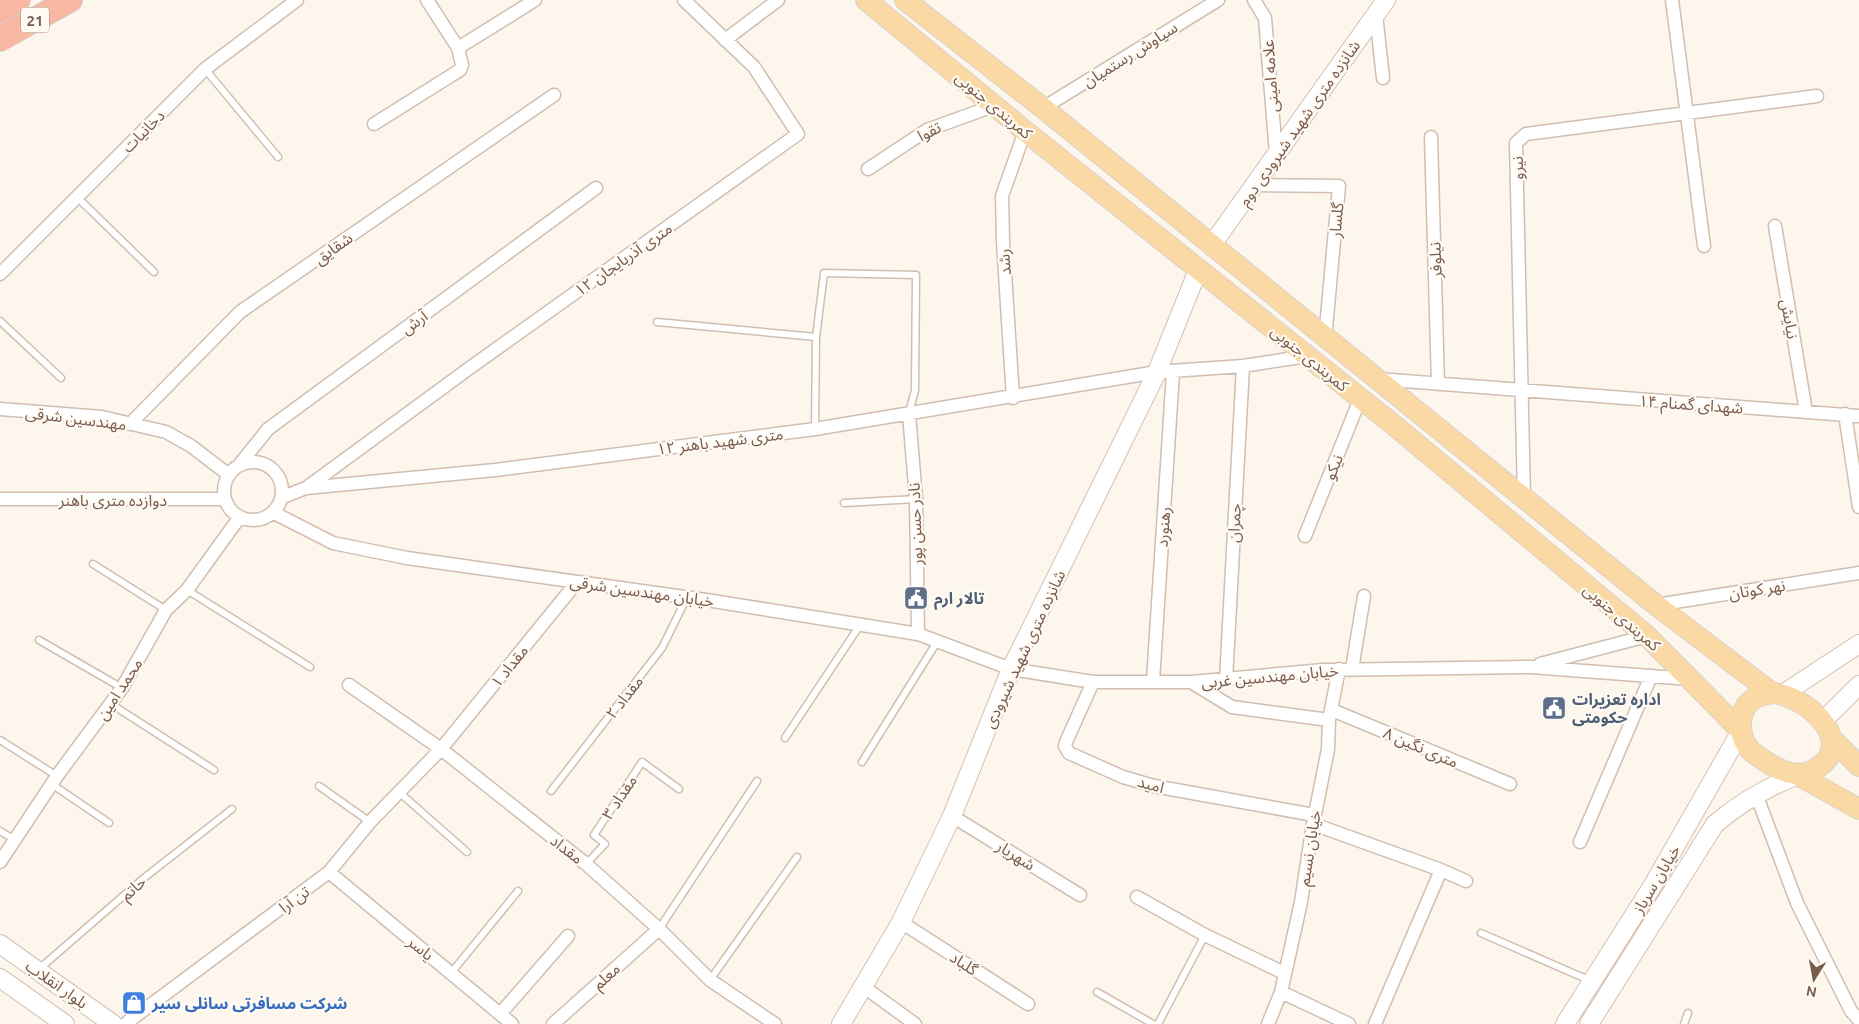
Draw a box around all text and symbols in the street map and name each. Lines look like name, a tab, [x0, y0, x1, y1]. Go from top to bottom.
road number: 21	[21, 8, 49, 32]
street label: سیاوش رستمیان	[1079, 18, 1181, 91]
street label: شانزده متری شهید شیرودی دوم	[1235, 37, 1367, 212]
street label: علامه امینی	[1258, 39, 1283, 113]
street label: کمربندی جنوبی	[951, 68, 1036, 143]
street label: دخانیات	[118, 106, 168, 156]
street label: تقوا	[914, 117, 945, 145]
street label: نیرو	[1508, 156, 1527, 180]
street label: گلسار	[1325, 201, 1348, 240]
street label: ۱۲ متری آذربایجان	[571, 219, 676, 300]
street label: شقایق	[310, 228, 357, 269]
street label: نیلوفر	[1425, 242, 1446, 279]
street label: رشد	[994, 248, 1015, 276]
street label: نیایش	[1777, 298, 1802, 340]
street label: آرش	[397, 306, 432, 338]
street label: کمربندی جنوبی	[1267, 321, 1353, 396]
street label: ۱۴ شهدای گمنام	[1638, 391, 1744, 421]
street label: مهندسین شرقی	[24, 403, 128, 434]
street label: ۱۲ متری شهید باهنر	[656, 424, 784, 459]
street label: نیکو	[1320, 452, 1347, 483]
street label: نادر حسن پور	[905, 482, 928, 567]
street label: دوازده متری باهنر	[58, 491, 167, 510]
street label: چمران	[1224, 503, 1246, 543]
street label: رهنورد	[1153, 506, 1174, 548]
street label: شانزده متری شهید شیرودی	[979, 567, 1069, 731]
street label: خیابان مهندسین شرقی	[569, 572, 715, 611]
street label: نهر کوتان	[1727, 576, 1787, 603]
street label: کمربندی جنوبی	[1579, 580, 1664, 655]
public building icon: تالار ارم	[903, 585, 929, 611]
place label: تالار ارم	[934, 589, 985, 610]
street label: مقداد ۱	[487, 641, 531, 691]
street label: محمد امین	[92, 655, 146, 724]
street label: خیابان مهندسین غربی	[1200, 661, 1340, 692]
street label: مقداد ۲	[602, 672, 646, 722]
place label: اداره تعزیرات حکومتی	[1572, 690, 1661, 727]
public building icon: اداره تعزیرات حکومتی	[1541, 695, 1567, 721]
street label: ۸ متری نگین	[1381, 723, 1461, 772]
street label: مقداد ۳	[598, 772, 640, 822]
street label: امید	[1136, 772, 1166, 796]
street label: خیابان نسیم	[1294, 809, 1328, 888]
street label: مقداد	[547, 831, 587, 867]
street label: شهریار	[992, 836, 1039, 875]
street label: خیابان سرباز	[1628, 841, 1684, 918]
street label: حاتم	[117, 872, 152, 907]
street label: تن آرا	[275, 882, 313, 917]
street label: یاسر	[403, 931, 438, 965]
street label: گلباد	[947, 948, 981, 979]
north arrow	[1789, 954, 1839, 1004]
street label: بلوار انقلاب	[22, 956, 91, 1013]
street label: معلم	[589, 959, 626, 996]
text: N	[1805, 983, 1818, 1001]
shop icon: شرکت مسافرتی سانلی سیر	[121, 990, 147, 1016]
place label: شرکت مسافرتی سانلی سیر	[151, 994, 347, 1013]

